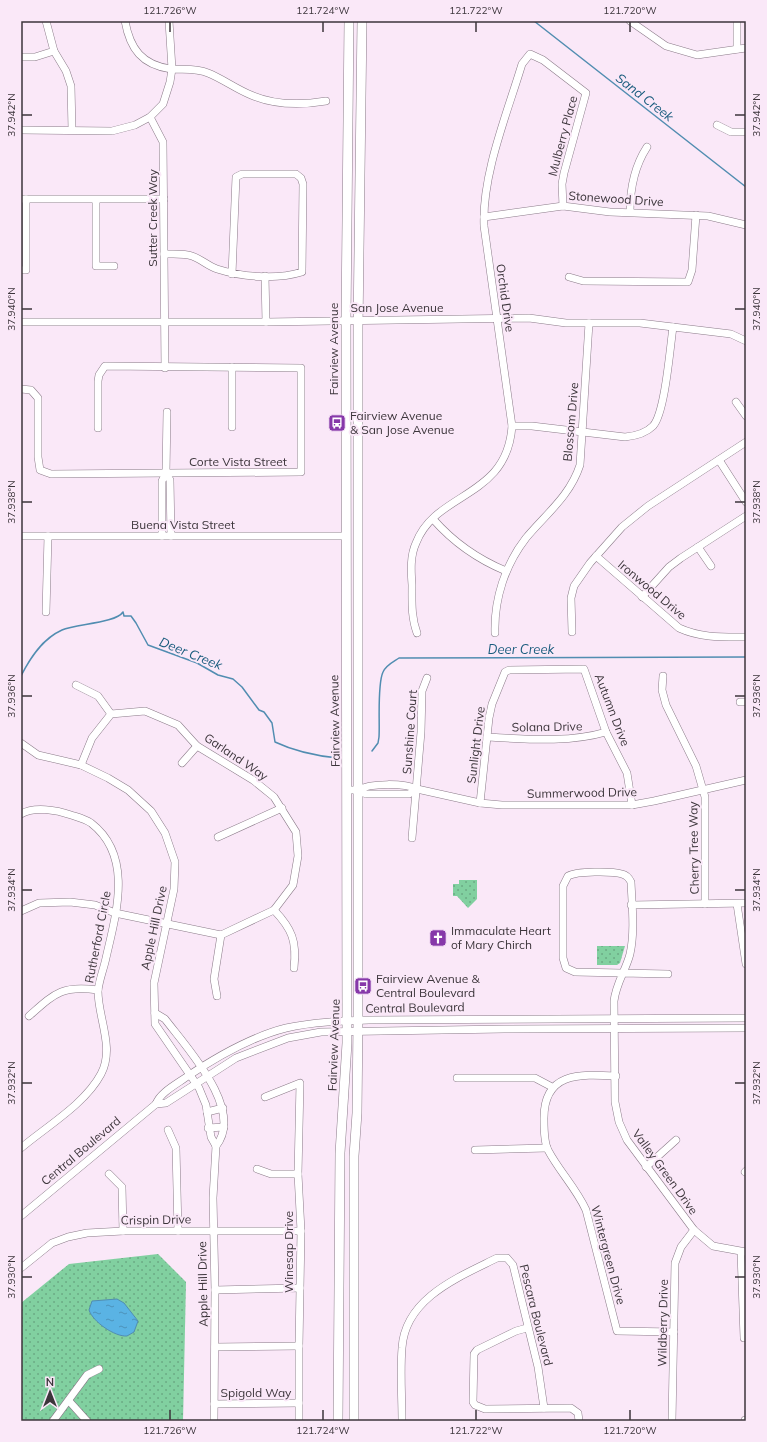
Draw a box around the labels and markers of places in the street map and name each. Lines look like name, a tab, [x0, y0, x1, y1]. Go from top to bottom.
place label: Fairview Avenue & San Jose Avenue	[350, 408, 454, 437]
bus stop icon: Fairview Avenue & San Jose Avenue	[327, 413, 347, 433]
place label: Immaculate Heart of Mary Chirch	[451, 923, 551, 952]
church icon: Immaculate Heart of Mary Chirch	[428, 928, 448, 948]
place label: Fairview Avenue & Central Boulevard	[376, 971, 480, 1000]
bus stop icon: Fairview Avenue & Central Boulevard	[353, 976, 373, 996]

